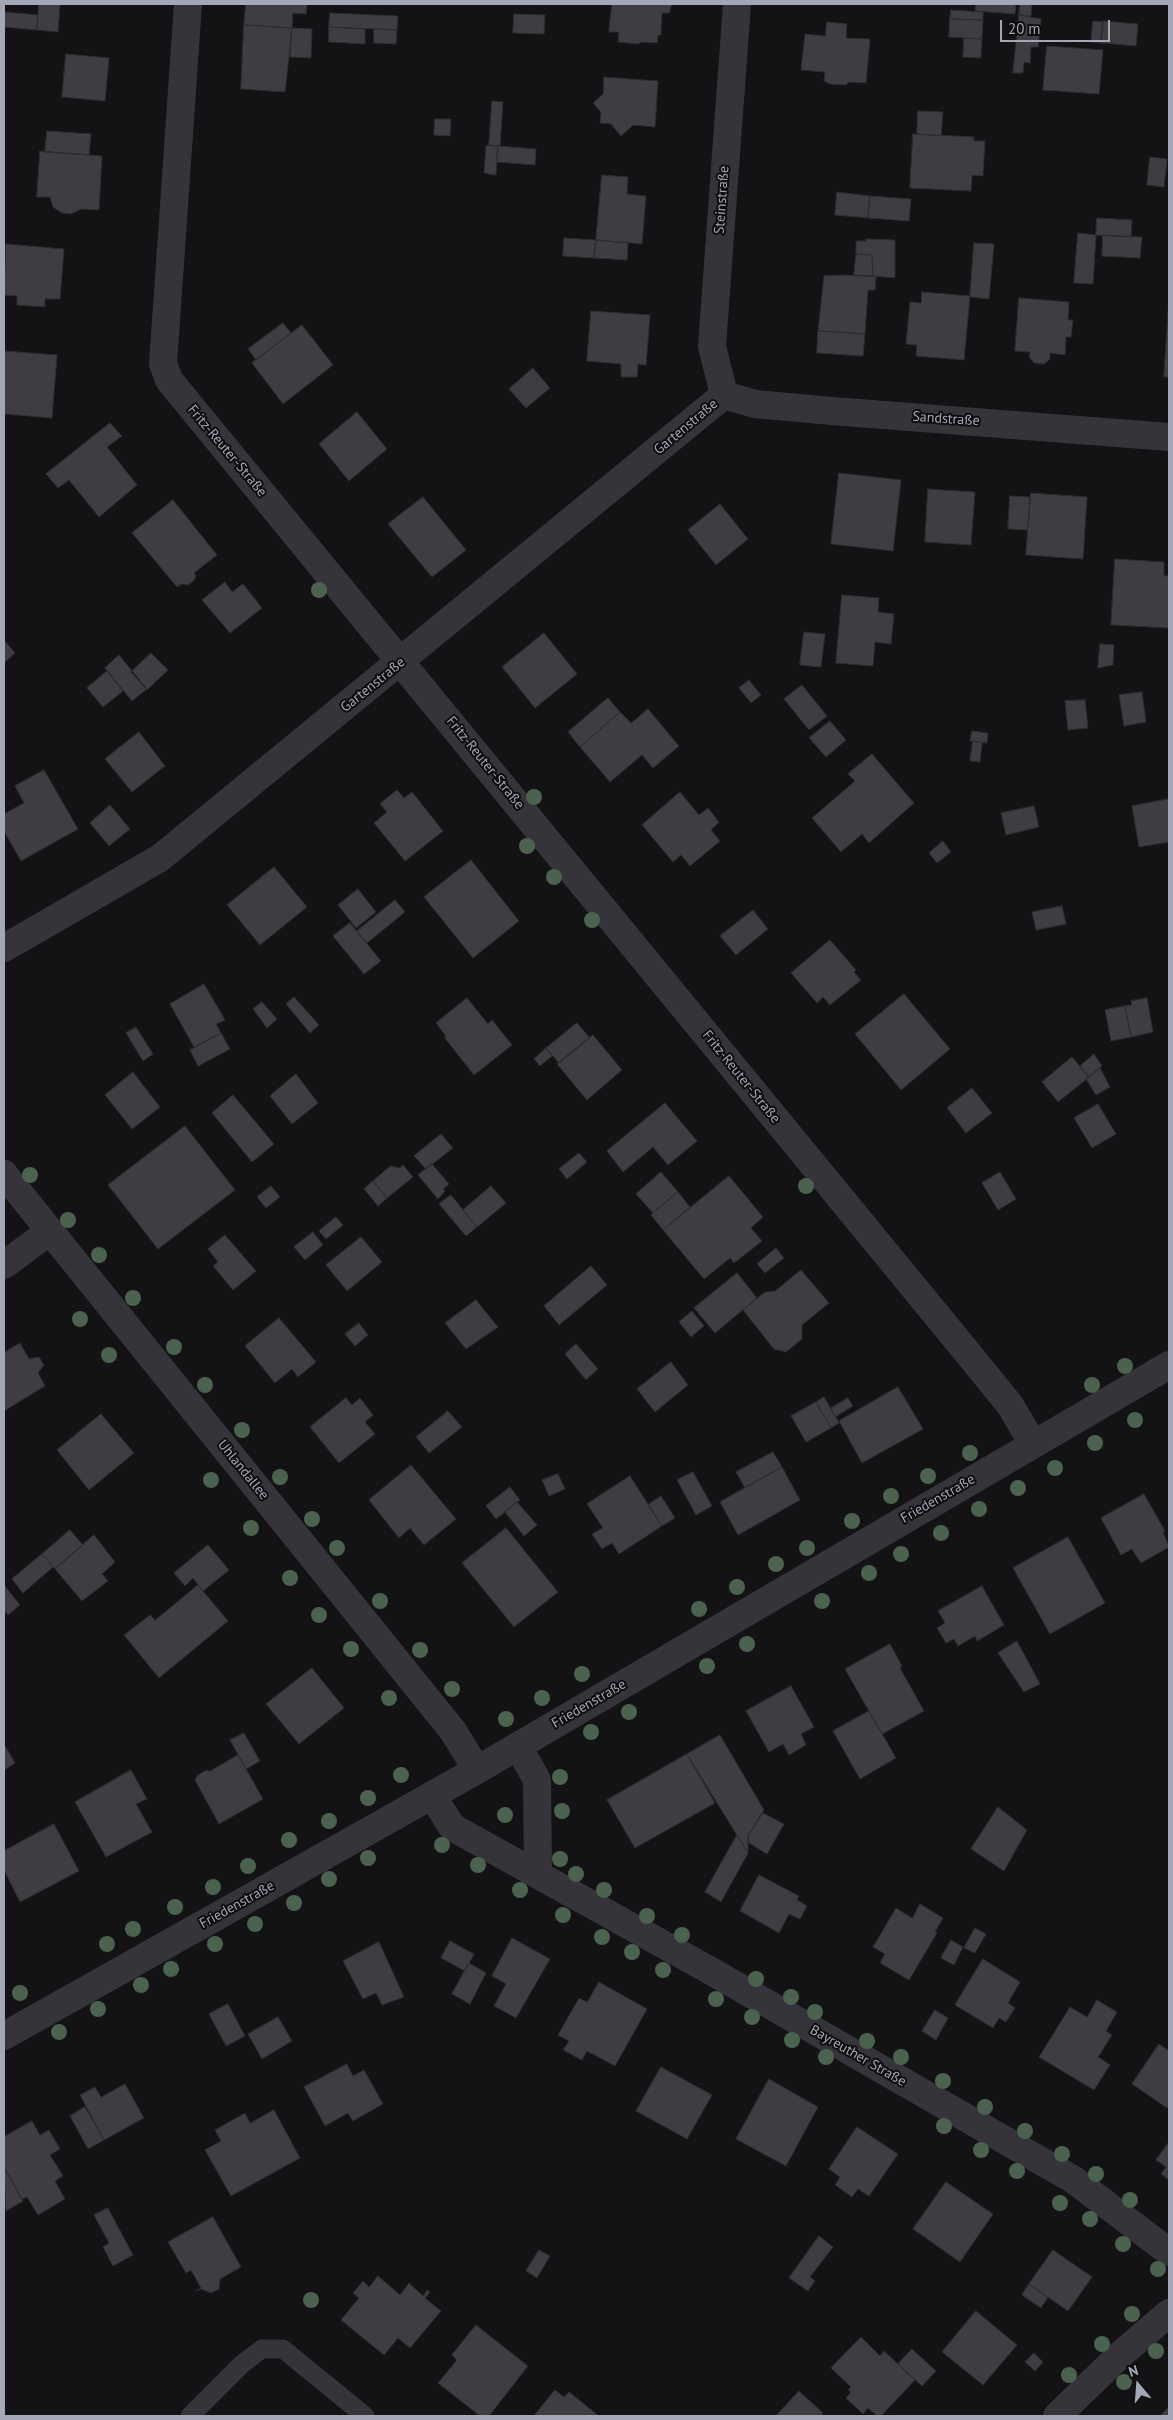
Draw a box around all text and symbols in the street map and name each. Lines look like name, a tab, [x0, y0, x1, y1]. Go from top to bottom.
scale bar	[1003, 10, 1113, 42]
text: 20 m	[1008, 19, 1041, 38]
street label: Steinstraße	[711, 165, 733, 235]
street label: Gartenstraße	[651, 396, 721, 458]
street label: Fritz-Reuter-Straße	[184, 402, 270, 500]
street label: Sandstraße	[912, 408, 980, 430]
street label: Gartenstraße	[337, 654, 409, 716]
street label: Fritz-Reuter-Straße	[442, 713, 528, 813]
street label: Fritz-Reuter-Straße	[698, 1027, 784, 1127]
street label: Uhlandallee	[214, 1437, 272, 1503]
street label: Friedenstraße	[898, 1471, 978, 1527]
street label: Friedenstraße	[549, 1676, 629, 1732]
street label: Friedenstraße	[197, 1878, 277, 1932]
street label: Bayreuther Straße	[807, 2022, 909, 2090]
north arrow	[1113, 2360, 1163, 2410]
text: N	[1126, 2361, 1141, 2381]

